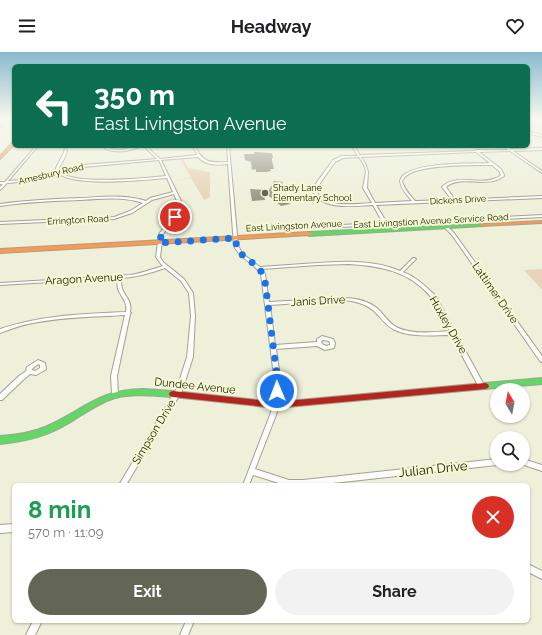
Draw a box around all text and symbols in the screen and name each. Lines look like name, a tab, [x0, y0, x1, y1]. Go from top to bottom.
icon: menu	[16, 15, 38, 37]
icon: heart	[504, 15, 526, 37]
text: Headway	[231, 16, 311, 37]
text: 350 m	[94, 79, 175, 112]
icon: left	[28, 80, 80, 132]
text: East Livingston Avenue	[94, 113, 287, 134]
street label: Amesbury Road	[17, 162, 85, 186]
place label: Shady Lane Elementary School	[273, 183, 352, 203]
marker: Shady Lane Elementary School	[260, 188, 270, 198]
street label: Dickens Drive	[430, 193, 487, 206]
pin	[158, 200, 192, 234]
icon: arrive	[164, 206, 186, 228]
street label: East Livingstion Avenue Service Road	[353, 212, 509, 230]
street label: Errington Road	[47, 213, 110, 227]
street label: East Livingston Avenue	[246, 218, 343, 234]
street label: Lattimer Drive	[469, 260, 521, 326]
street label: Aragon Avenue	[45, 270, 124, 288]
street label: Janis Drive	[291, 293, 346, 309]
street label: Huxley Drive	[426, 294, 470, 357]
position arrow	[256, 370, 298, 412]
street label: Dundee Avenue	[154, 375, 237, 397]
north arrow	[490, 383, 530, 423]
map controls	[490, 383, 530, 471]
street label: Simpson Drive	[130, 397, 179, 467]
button: search	[490, 431, 530, 471]
street label: Julian Drive	[398, 458, 469, 480]
text: 8 min	[28, 495, 91, 524]
button: close	[472, 496, 514, 538]
text: 570 m · 11:09	[28, 525, 103, 540]
button: Exit	[28, 569, 267, 615]
button: Share	[275, 569, 514, 615]

